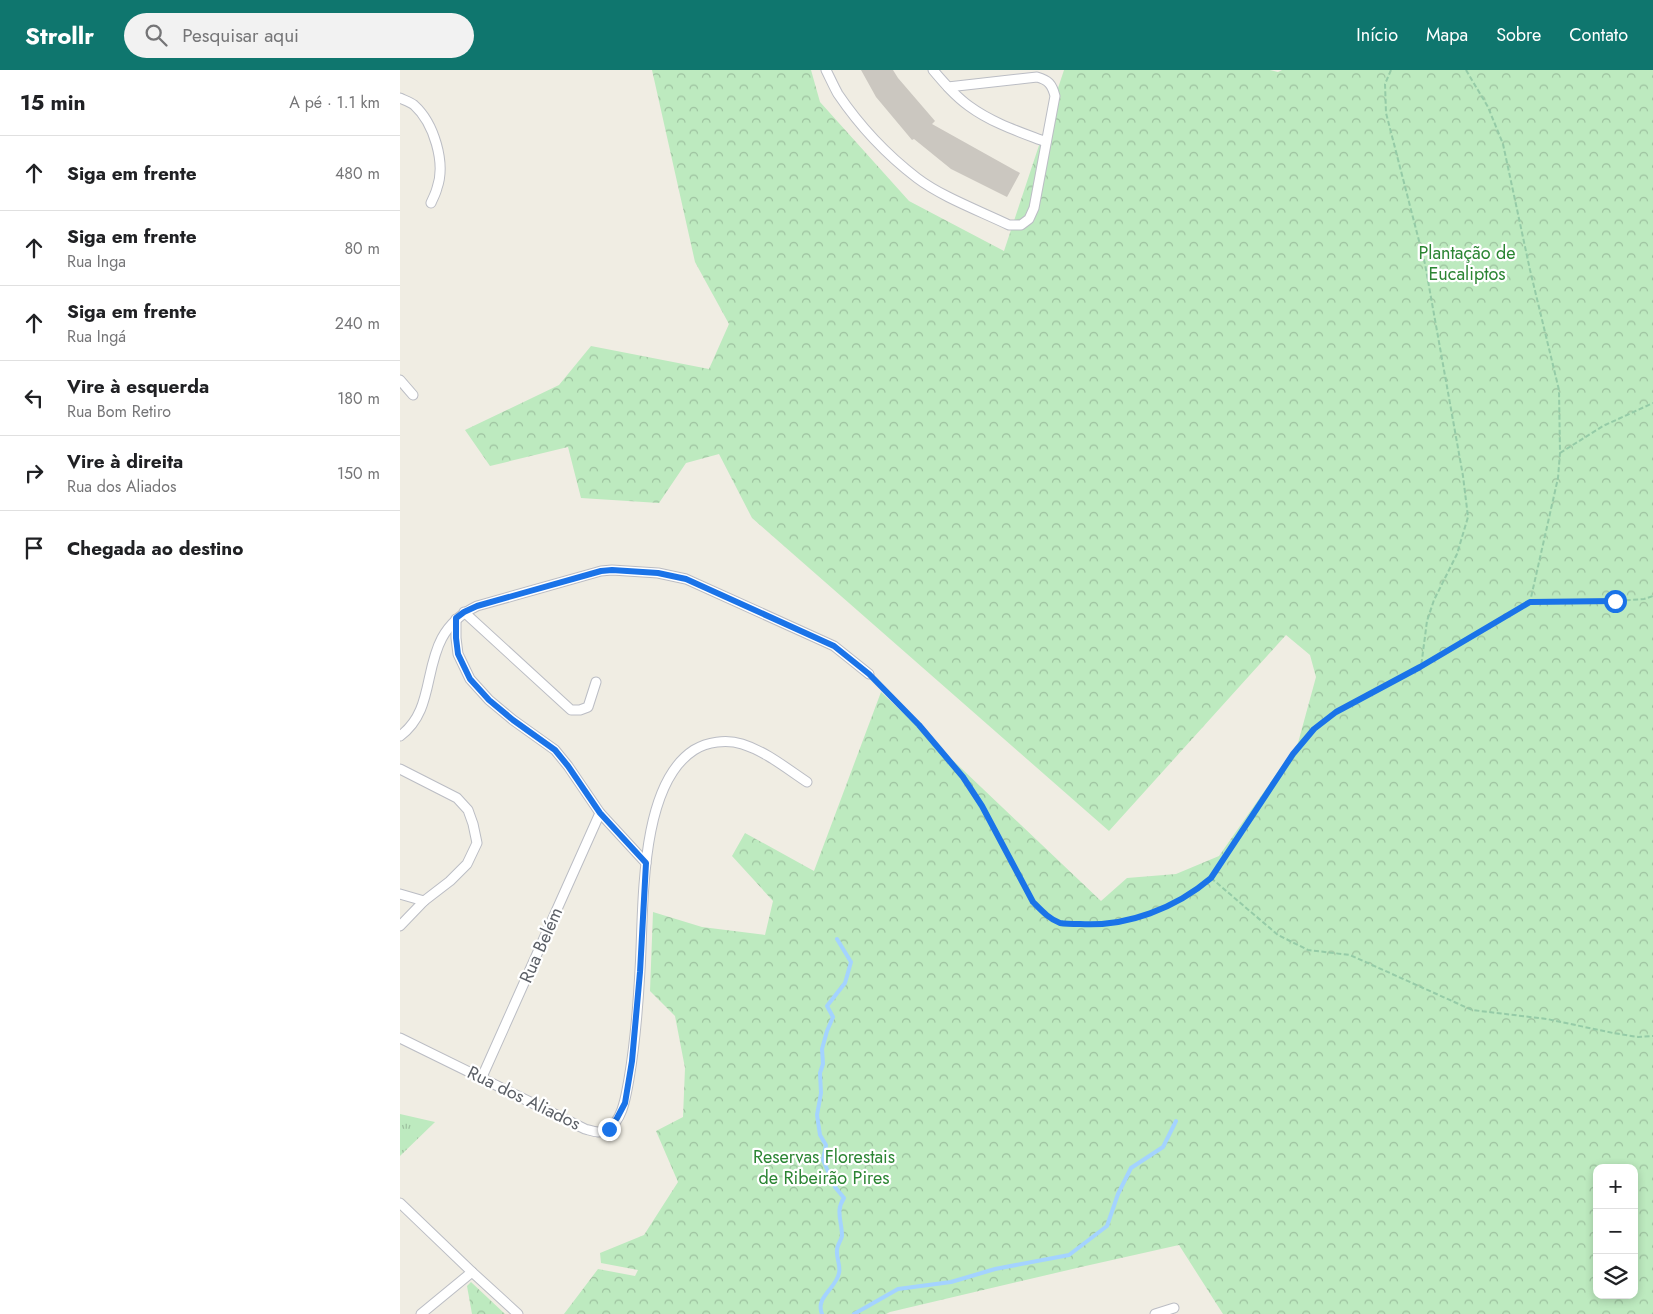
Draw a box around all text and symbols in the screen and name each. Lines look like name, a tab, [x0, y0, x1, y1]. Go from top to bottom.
search box	[124, 13, 474, 58]
text: Strollr	[25, 18, 94, 53]
icon: search	[142, 21, 170, 49]
text: Pesquisar aqui	[182, 22, 299, 49]
text: Início	[1356, 22, 1398, 48]
text: Mapa	[1426, 22, 1468, 48]
text: Sobre	[1496, 22, 1541, 48]
text: Contato	[1569, 22, 1628, 48]
text: 15 min	[20, 88, 86, 118]
text: A pé · 1.1 km	[289, 91, 380, 114]
icon: ahead	[20, 159, 48, 187]
text: Siga em frente	[67, 160, 197, 187]
text: 480 m	[335, 162, 380, 185]
text: Siga em frente	[67, 223, 197, 250]
icon: ahead	[20, 234, 48, 262]
text: 80 m	[344, 237, 380, 260]
park label: Plantação de Eucaliptos	[1418, 240, 1516, 287]
text: Rua Inga	[67, 250, 126, 273]
text: Siga em frente	[67, 298, 197, 325]
icon: ahead	[20, 309, 48, 337]
text: 240 m	[335, 312, 380, 335]
text: Rua Ingá	[67, 325, 126, 348]
text: Vire à esquerda	[67, 373, 209, 400]
icon: left	[20, 384, 48, 412]
text: 180 m	[337, 387, 380, 410]
text: Rua Bom Retiro	[67, 400, 171, 423]
text: Vire à direita	[67, 448, 183, 475]
icon: right	[20, 459, 48, 487]
text: 150 m	[337, 462, 380, 485]
text: Rua dos Aliados	[67, 475, 176, 498]
icon: arrive	[20, 534, 48, 562]
text: Chegada ao destino	[67, 535, 243, 562]
route start	[1604, 590, 1627, 613]
street label: Rua Belém	[513, 903, 569, 987]
street label: Rua dos Aliados	[463, 1059, 585, 1137]
route end	[598, 1118, 621, 1141]
park label: Reservas Florestais de Ribeirão Pires	[753, 1144, 895, 1191]
map controls	[1593, 1164, 1638, 1299]
button: +	[1593, 1164, 1638, 1209]
button: −	[1593, 1209, 1638, 1254]
button: layers	[1593, 1254, 1638, 1299]

